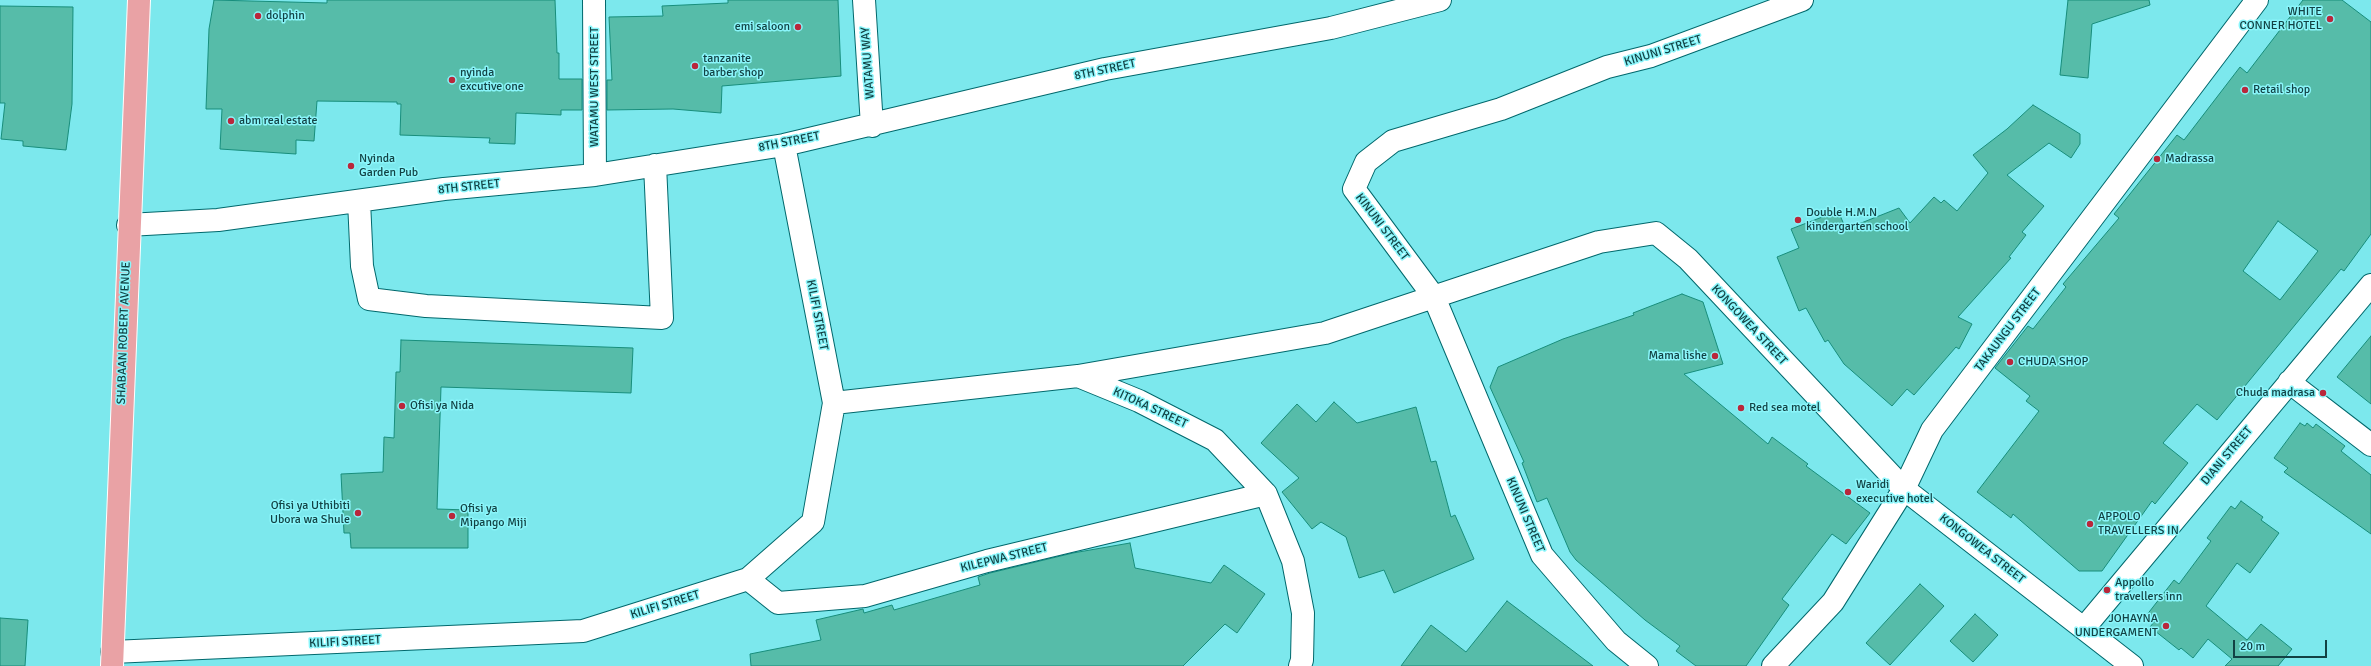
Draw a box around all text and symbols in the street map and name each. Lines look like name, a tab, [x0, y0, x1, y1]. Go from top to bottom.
place label: WHITE CONNER HOTEL	[2239, 5, 2322, 33]
place label: dolphin	[266, 9, 305, 23]
marker: dolphin	[253, 11, 263, 21]
marker: WHITE CONNER HOTEL	[2325, 14, 2335, 24]
place label: emi saloon	[735, 20, 790, 34]
marker: emi saloon	[793, 22, 803, 32]
street label: WATAMU WEST STREET	[588, 27, 602, 147]
street label: WATAMU WAY	[858, 27, 878, 99]
street label: KINUNI STREET	[1623, 32, 1703, 70]
place label: tanzanite barber shop	[703, 52, 764, 80]
street label: 8TH STREET	[1073, 57, 1137, 83]
marker: tanzanite barber shop	[690, 61, 700, 71]
place label: nyinda excutive one	[460, 66, 524, 94]
marker: nyinda excutive one	[447, 75, 457, 85]
place label: Retail shop	[2253, 83, 2310, 97]
marker: Retail shop	[2240, 85, 2250, 95]
place label: abm real estate	[239, 114, 318, 128]
marker: abm real estate	[226, 116, 236, 126]
street label: 8TH STREET	[757, 129, 821, 155]
place label: Nyinda Garden Pub	[359, 152, 418, 180]
place label: Madrassa	[2165, 152, 2214, 166]
marker: Madrassa	[2152, 154, 2162, 164]
marker: Nyinda Garden Pub	[346, 161, 356, 171]
street label: 8TH STREET	[437, 177, 501, 197]
street label: KINUNI STREET	[1352, 191, 1412, 263]
place label: Double H.M.N kindergarten school	[1806, 206, 1908, 234]
marker: Double H.M.N kindergarten school	[1793, 215, 1803, 225]
street label: SHABAAN ROBERT AVENUE	[114, 261, 134, 405]
street label: KILIFI STREET	[803, 278, 831, 352]
street label: KONGOWEA STREET	[1708, 282, 1790, 368]
street label: TAKAUNGU STREET	[1972, 286, 2044, 374]
place label: Mama lishe	[1648, 349, 1707, 363]
marker: Mama lishe	[1710, 351, 1720, 361]
place label: CHUDA SHOP	[2018, 355, 2088, 369]
marker: CHUDA SHOP	[2005, 357, 2015, 367]
street label: KITOKA STREET	[1111, 385, 1189, 431]
place label: Chuda madrasa	[2236, 386, 2315, 400]
marker: Chuda madrasa	[2318, 388, 2328, 398]
place label: Ofisi ya Nida	[410, 399, 474, 413]
marker: Ofisi ya Nida	[397, 401, 407, 411]
place label: Red sea motel	[1749, 401, 1820, 415]
marker: Red sea motel	[1736, 403, 1746, 413]
street label: DIANI STREET	[2198, 424, 2256, 488]
street label: KINUNI STREET	[1503, 475, 1547, 555]
place label: Waridi executive hotel	[1856, 478, 1933, 506]
marker: Waridi executive hotel	[1843, 487, 1853, 497]
place label: Ofisi ya Uthibiti Ubora wa Shule	[270, 499, 350, 527]
place label: Ofisi ya Mipango Miji	[460, 502, 527, 530]
marker: Ofisi ya Uthibiti Ubora wa Shule	[353, 508, 363, 518]
place label: APPOLO TRAVELLERS IN	[2098, 510, 2179, 538]
marker: Ofisi ya Mipango Miji	[447, 511, 457, 521]
street label: KONGOWEA STREET	[1936, 511, 2028, 587]
marker: APPOLO TRAVELLERS IN	[2085, 519, 2095, 529]
street label: KILEPWA STREET	[959, 540, 1049, 576]
place label: Appollo travellers inn	[2115, 576, 2182, 604]
marker: Appollo travellers inn	[2102, 585, 2112, 595]
street label: KILIFI STREET	[629, 588, 701, 622]
place label: JOHAYNA UNDERGAMENT	[2075, 612, 2158, 640]
marker: JOHAYNA UNDERGAMENT	[2161, 621, 2171, 631]
scale bar	[2235, 632, 2329, 658]
street label: KILIFI STREET	[309, 633, 381, 651]
text: 20 m	[2240, 639, 2265, 654]

